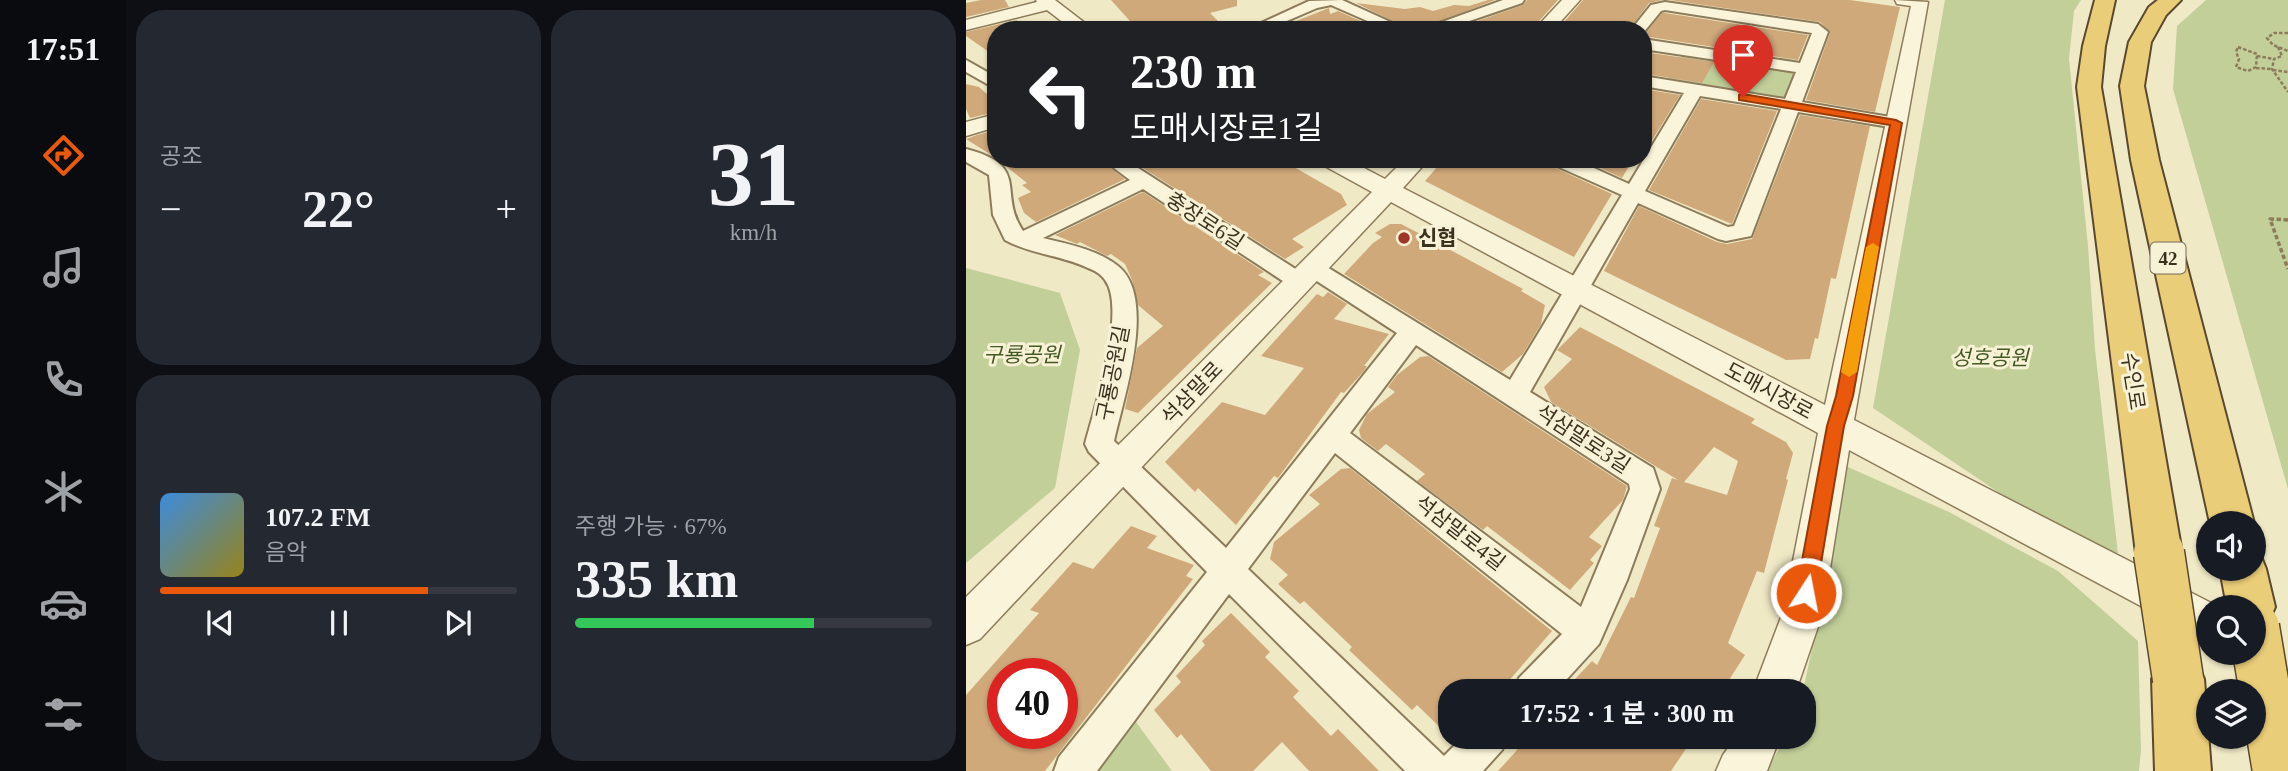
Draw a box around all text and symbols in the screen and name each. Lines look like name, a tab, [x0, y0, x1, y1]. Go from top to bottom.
pin	[1713, 25, 1773, 97]
text: 17:51	[26, 31, 100, 67]
icon: arrive	[1724, 36, 1762, 74]
text: 230 m	[1130, 44, 1257, 99]
icon: left	[1015, 49, 1106, 140]
text: 도매시장로1길	[1130, 110, 1323, 146]
text: 31	[708, 124, 799, 225]
icon: directions	[39, 131, 88, 180]
text: 공조	[160, 144, 202, 169]
text: 22°	[302, 181, 375, 238]
street label: 충장로6길	[1162, 187, 1248, 255]
text: −	[160, 188, 181, 230]
text: +	[496, 188, 517, 230]
text: km/h	[730, 220, 777, 245]
place label: 신협	[1418, 226, 1457, 250]
marker: 신협	[1396, 230, 1412, 246]
road number: 42	[2150, 242, 2186, 274]
icon: music	[39, 243, 88, 292]
street label: 구룡공원길	[1092, 323, 1134, 423]
park label: 구룡공원	[983, 343, 1062, 367]
park label: 성호공원	[1951, 346, 2030, 370]
street label: 수인로	[2117, 350, 2149, 412]
icon: phone	[39, 355, 88, 404]
street label: 석삼말로	[1157, 357, 1227, 429]
street label: 도매시장로	[1721, 358, 1817, 424]
street label: 석삼말로3길	[1532, 400, 1634, 478]
icon: climate	[39, 467, 88, 516]
street label: 석삼말로4길	[1410, 491, 1510, 575]
text: 107.2 FM	[265, 503, 370, 532]
map controls	[2196, 511, 2266, 749]
button: sound	[2196, 511, 2266, 581]
text: 주행 가능 · 67%	[575, 514, 727, 539]
text: 음악	[265, 540, 307, 565]
text: 335 km	[575, 551, 738, 608]
position arrow	[1769, 556, 1843, 630]
icon: car	[39, 579, 88, 628]
button: search	[2196, 595, 2266, 665]
icon: previous	[201, 604, 239, 642]
icon: pause	[320, 604, 358, 642]
icon: next	[439, 604, 477, 642]
speed limit sign: 40	[987, 658, 1078, 749]
button: layers	[2196, 679, 2266, 749]
icon: filters	[39, 690, 88, 739]
text: 17:52 · 1 분 · 300 m	[1520, 699, 1734, 728]

